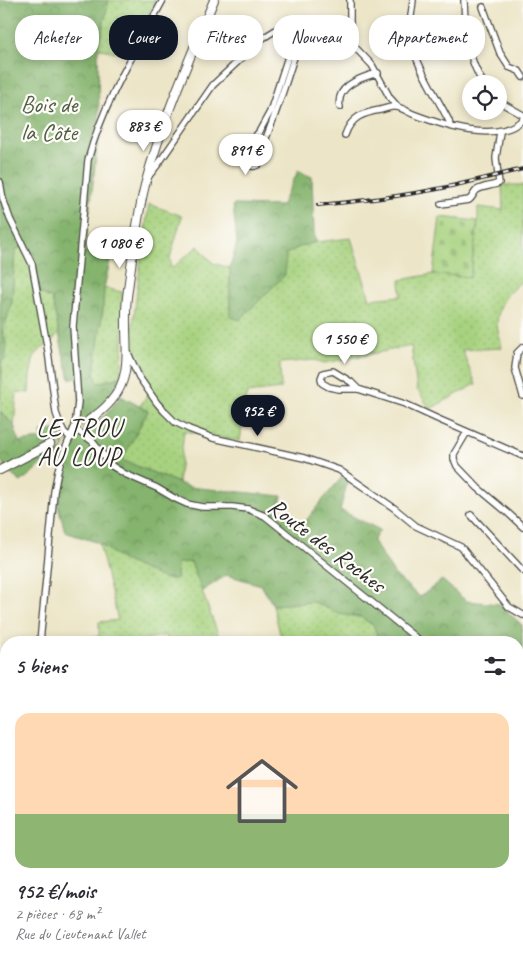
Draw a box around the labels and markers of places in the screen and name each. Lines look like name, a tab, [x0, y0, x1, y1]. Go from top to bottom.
pin: 883 €	[109, 110, 179, 152]
pin: 891 €	[211, 134, 281, 176]
pin: 1 080 €	[74, 226, 166, 269]
pin: 1 550 €	[299, 322, 391, 365]
pin: 952 €	[223, 394, 293, 437]

